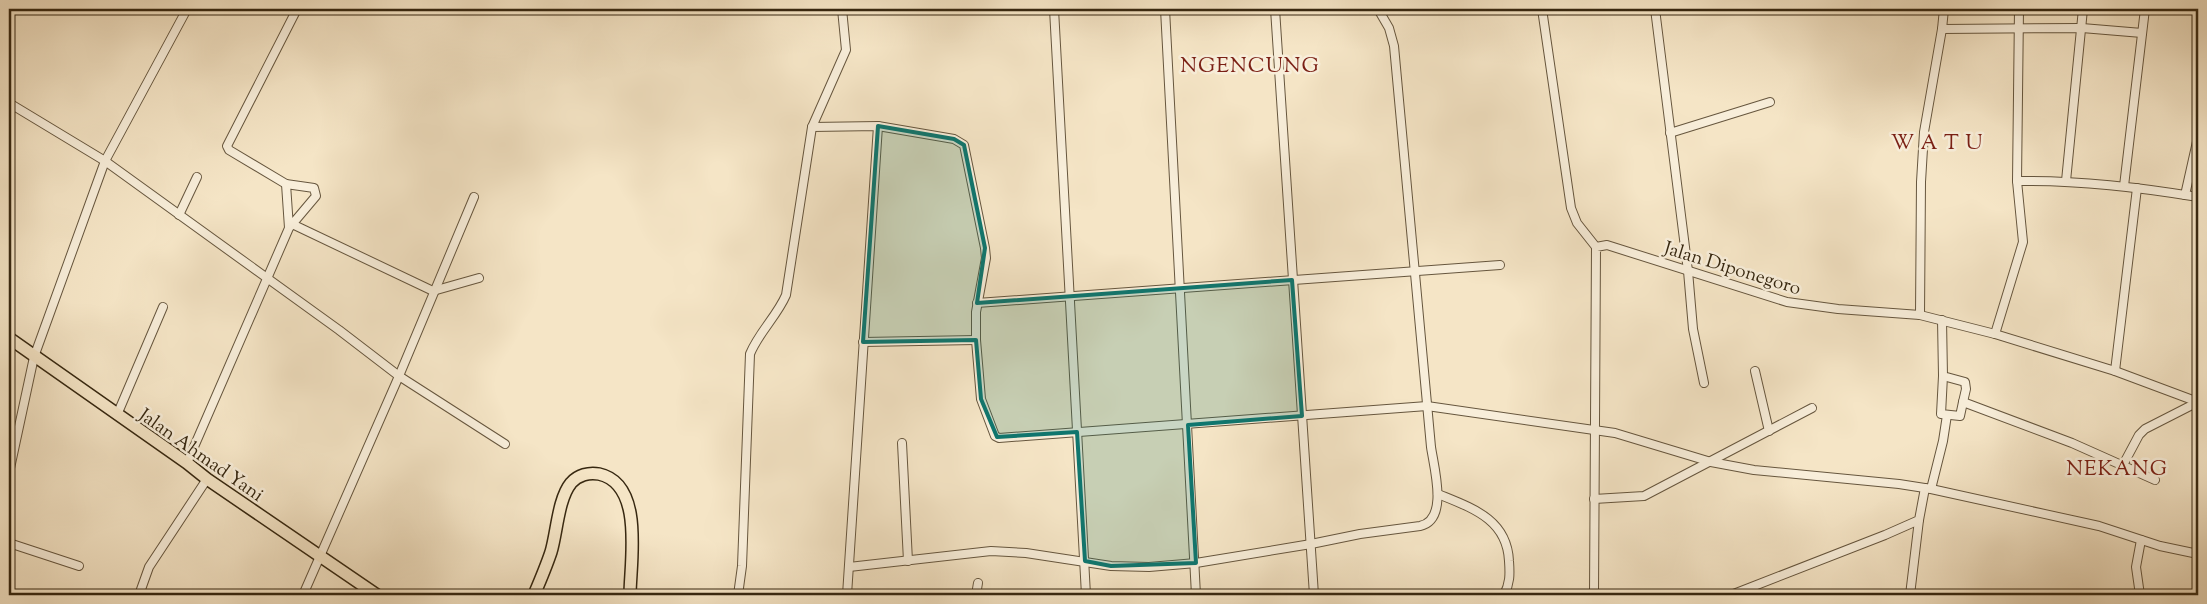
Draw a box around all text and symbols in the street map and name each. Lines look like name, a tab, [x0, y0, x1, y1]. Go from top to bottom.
district label: NGENCUNG	[1180, 52, 1320, 82]
district label: W A T U	[1891, 129, 1983, 159]
street label: Jalan Diponegoro	[1660, 235, 1804, 303]
street label: Jalan Ahmad Yani	[132, 402, 268, 509]
district label: NEKANG	[2066, 455, 2168, 485]

